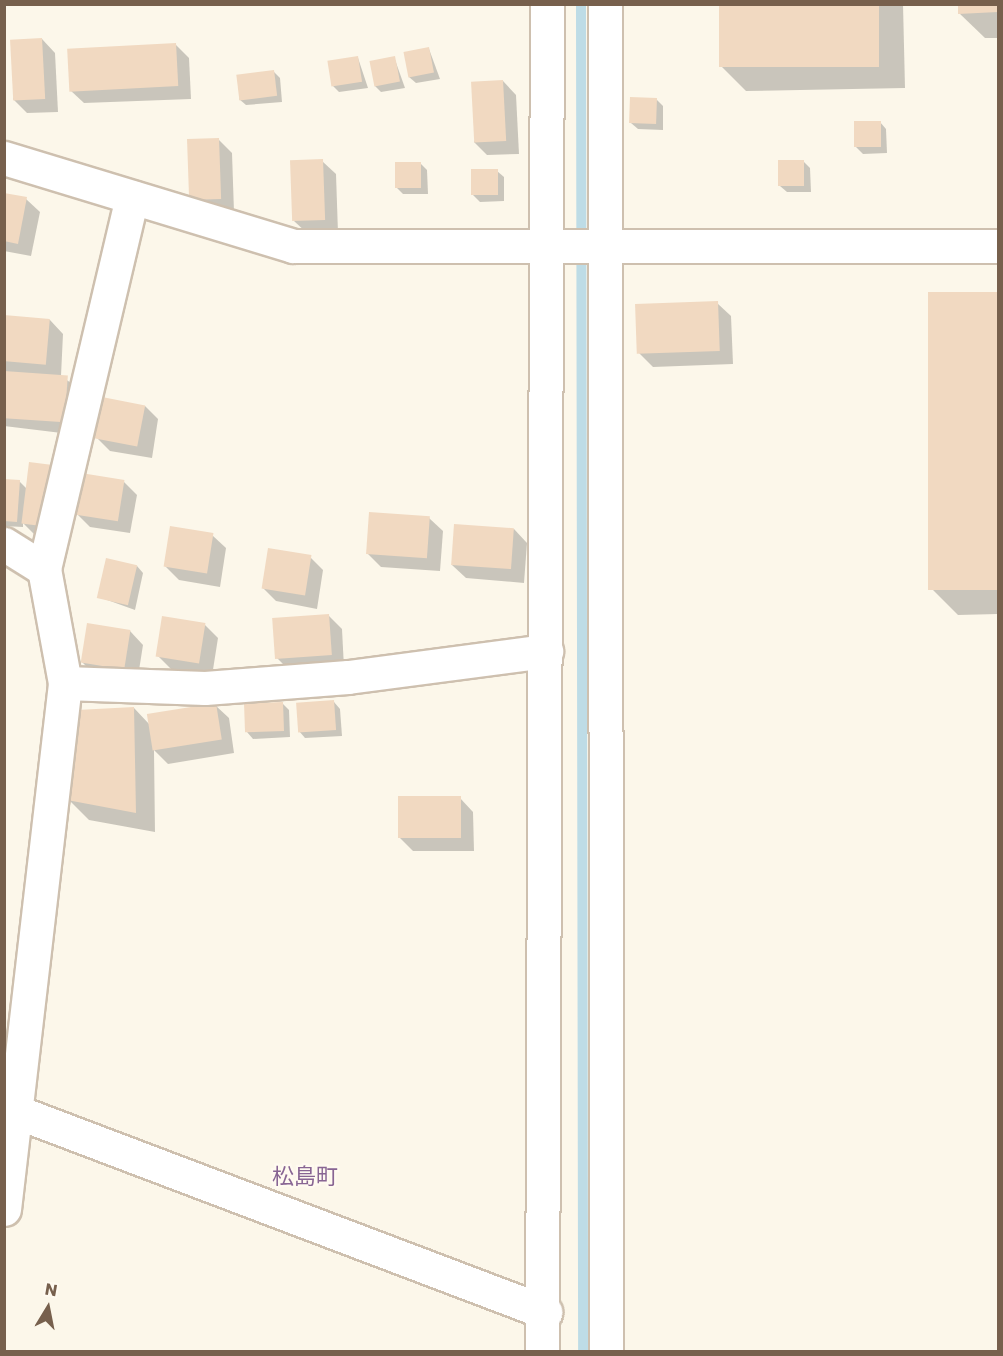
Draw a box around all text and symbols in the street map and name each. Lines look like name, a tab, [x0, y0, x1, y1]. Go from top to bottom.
district label: 松島町	[272, 1164, 338, 1190]
text: N	[43, 1277, 59, 1302]
north arrow	[18, 1278, 78, 1338]

